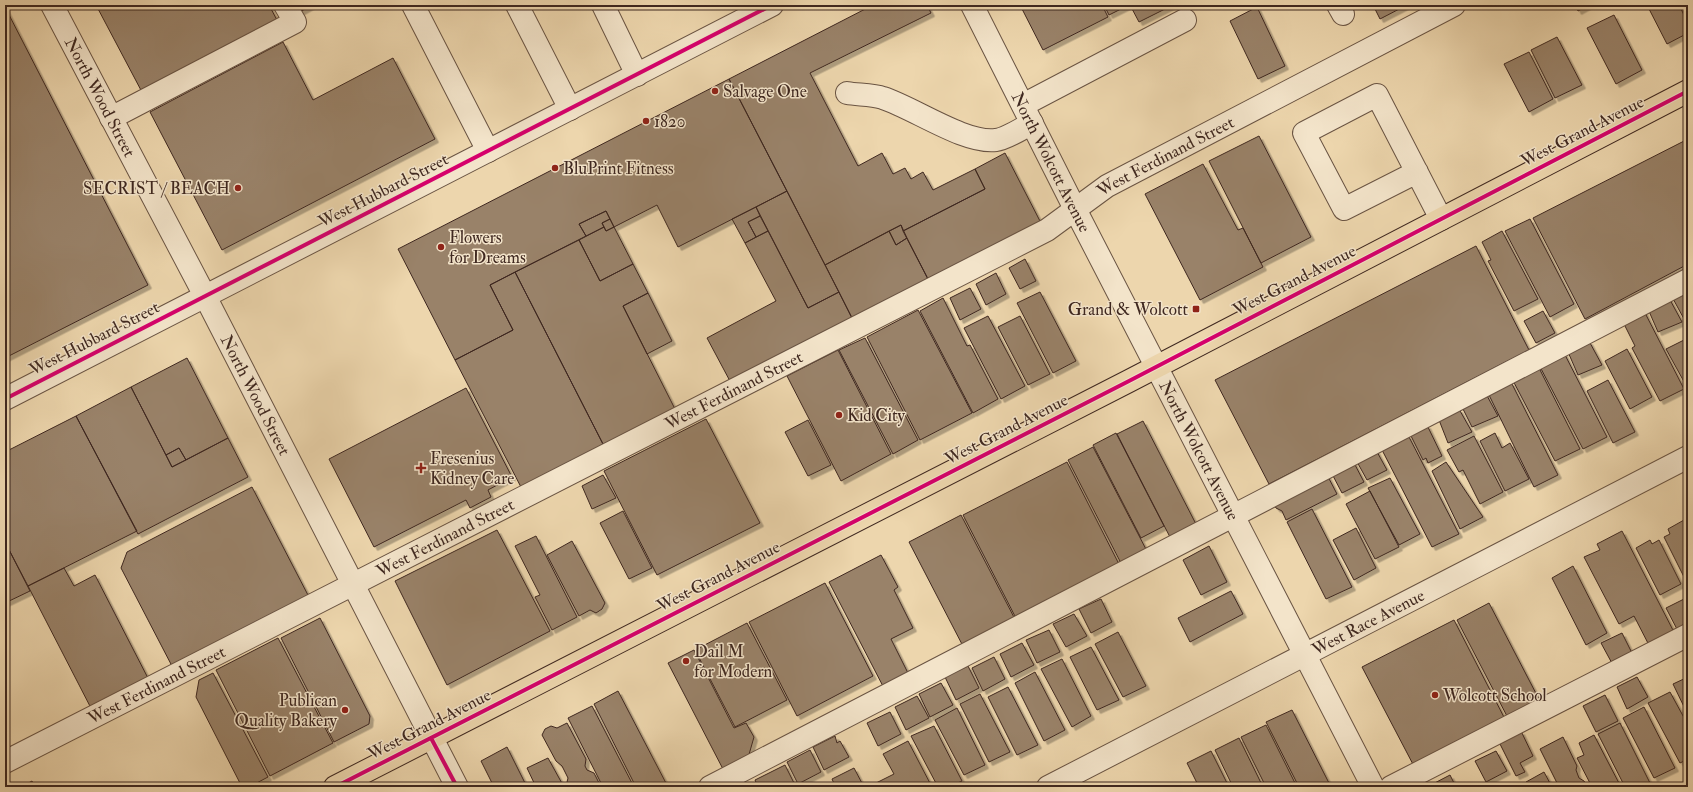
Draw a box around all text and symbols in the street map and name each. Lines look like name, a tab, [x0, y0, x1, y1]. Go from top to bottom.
street label: North Wood Street	[60, 34, 140, 161]
place label: Salvage One	[723, 81, 807, 102]
marker: Salvage One	[710, 86, 720, 96]
street label: North Wolcott Avenue	[1007, 89, 1095, 236]
street label: West Grand Avenue	[1516, 91, 1647, 172]
place label: 1820	[654, 111, 685, 132]
street label: West Ferdinand Street	[1092, 111, 1238, 202]
marker: 1820	[641, 116, 651, 126]
street label: West Hubbard Street	[314, 148, 452, 233]
place label: BluPrint Fitness	[563, 158, 674, 179]
marker: BluPrint Fitness	[550, 163, 560, 173]
place label: SECRIST / BEACH	[83, 178, 230, 199]
marker: SECRIST / BEACH	[233, 183, 243, 193]
place label: Flowers for Dreams	[449, 227, 526, 268]
street label: West Grand Avenue	[1228, 240, 1359, 321]
marker: Flowers for Dreams	[436, 242, 446, 252]
street label: West Hubbard Street	[25, 296, 163, 381]
place label: Grand & Wolcott	[1068, 299, 1188, 320]
marker: Grand & Wolcott	[1191, 304, 1201, 314]
street label: North Wood Street	[216, 331, 295, 459]
street label: West Ferdinand Street	[661, 346, 807, 435]
street label: North Wolcott Avenue	[1154, 377, 1244, 524]
street label: West Grand Avenue	[940, 389, 1071, 470]
place label: Kid City	[847, 405, 906, 427]
marker: Kid City	[834, 410, 844, 420]
place label: Fresenius Kidney Care	[430, 448, 514, 490]
marker: Fresenius Kidney Care	[415, 462, 427, 474]
street label: West Ferdinand Street	[372, 494, 518, 582]
street label: West Grand Avenue	[652, 536, 783, 617]
street label: West Race Avenue	[1307, 585, 1428, 661]
street label: West Ferdinand Street	[83, 641, 229, 729]
place label: Dail M for Modern	[694, 641, 773, 682]
marker: Dail M for Modern	[681, 656, 691, 666]
street label: West Grand Avenue	[363, 684, 494, 765]
place label: Wolcott School	[1442, 685, 1547, 706]
place label: Publican Quality Bakery	[235, 690, 338, 732]
marker: Wolcott School	[1430, 690, 1440, 700]
marker: Publican Quality Bakery	[340, 705, 350, 715]

